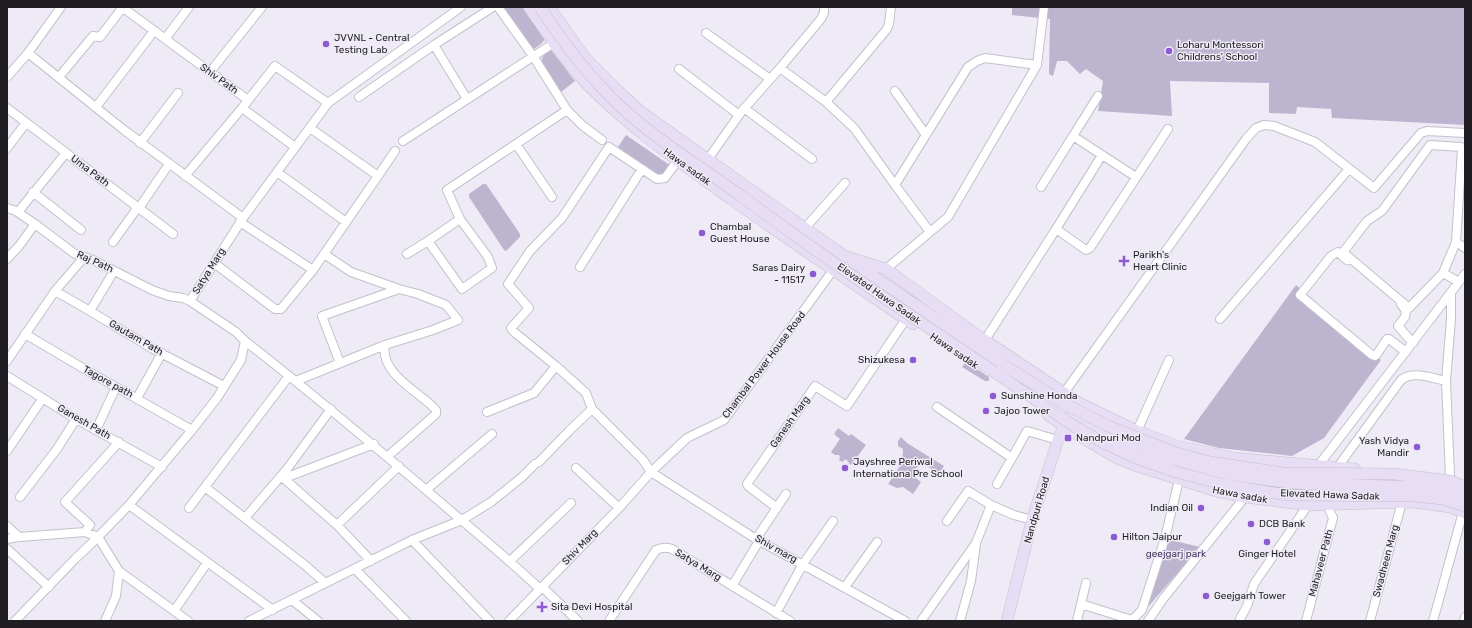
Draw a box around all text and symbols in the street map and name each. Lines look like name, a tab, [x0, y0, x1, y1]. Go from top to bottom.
place label: JVVNL - Central Testing Lab	[334, 32, 409, 56]
marker: JVVNL - Central Testing Lab	[321, 39, 331, 49]
place label: Loharu Montessori Childrens' School	[1177, 39, 1263, 63]
marker: Loharu Montessori Childrens' School	[1164, 46, 1174, 56]
street label: Shiv Path	[198, 61, 240, 97]
street label: Hawa sadak	[661, 146, 714, 189]
street label: Uma Path	[68, 152, 112, 190]
place label: Chambal Guest House	[710, 221, 770, 245]
marker: Chambal Guest House	[697, 228, 707, 238]
street label: Satya Marg	[190, 246, 228, 296]
street label: Raj Path	[75, 249, 115, 275]
place label: Parikh's Heart Clinic	[1133, 249, 1187, 273]
marker: Parikh's Heart Clinic	[1118, 255, 1130, 267]
street label: Elevated Hawa Sadak	[835, 261, 924, 328]
place label: Saras Dairy - 11517	[752, 262, 805, 286]
marker: Saras Dairy - 11517	[808, 269, 818, 279]
street label: Chambal Power House Road	[720, 309, 808, 421]
street label: Gautam Path	[107, 318, 165, 358]
street label: Hawa sadak	[928, 330, 981, 372]
place label: Shizukesa	[858, 354, 905, 366]
marker: Shizukesa	[908, 355, 918, 365]
street label: Tagore path	[81, 363, 135, 401]
place label: Sunshine Honda	[1001, 390, 1077, 402]
marker: Sunshine Honda	[988, 391, 998, 401]
street label: Ganesh Marg	[768, 394, 812, 450]
street label: Ganesh Path	[55, 402, 113, 442]
place label: Jajoo Tower	[994, 405, 1050, 417]
marker: Jajoo Tower	[981, 406, 991, 416]
place label: Nandpuri Mod	[1076, 432, 1141, 444]
marker: Nandpuri Mod	[1063, 433, 1073, 443]
place label: Yash Vidya Mandir	[1359, 435, 1409, 459]
marker: Yash Vidya Mandir	[1412, 442, 1422, 452]
place label: Jayshree Periwal Internationa Pre School	[853, 456, 963, 480]
marker: Jayshree Periwal Internationa Pre School	[840, 463, 850, 473]
street label: Nandpuri Road	[1022, 475, 1052, 545]
street label: Hawa sadak	[1211, 484, 1269, 506]
street label: Elevated Hawa Sadak	[1280, 487, 1381, 503]
place label: Indian Oil	[1150, 502, 1193, 514]
marker: Indian Oil	[1196, 503, 1206, 513]
place label: DCB Bank	[1259, 518, 1306, 530]
marker: DCB Bank	[1246, 519, 1256, 529]
street label: Swadheen Marg	[1371, 523, 1401, 599]
street label: Shiv Marg	[560, 526, 600, 568]
street label: Mahaveer Path	[1306, 528, 1336, 598]
place label: Hilton Jaipur	[1122, 531, 1182, 543]
street label: Shiv marg	[753, 532, 799, 566]
marker: Hilton Jaipur	[1109, 532, 1119, 542]
marker: Ginger Hotel	[1262, 537, 1272, 547]
street label: Satya Marg	[673, 546, 723, 584]
park label: geejgarj park	[1146, 548, 1207, 560]
place label: Ginger Hotel	[1238, 548, 1296, 560]
place label: Geejgarh Tower	[1214, 590, 1286, 602]
marker: Geejgarh Tower	[1201, 591, 1211, 601]
marker: Sita Devi Hospital	[536, 601, 548, 613]
place label: Sita Devi Hospital	[551, 601, 632, 613]

